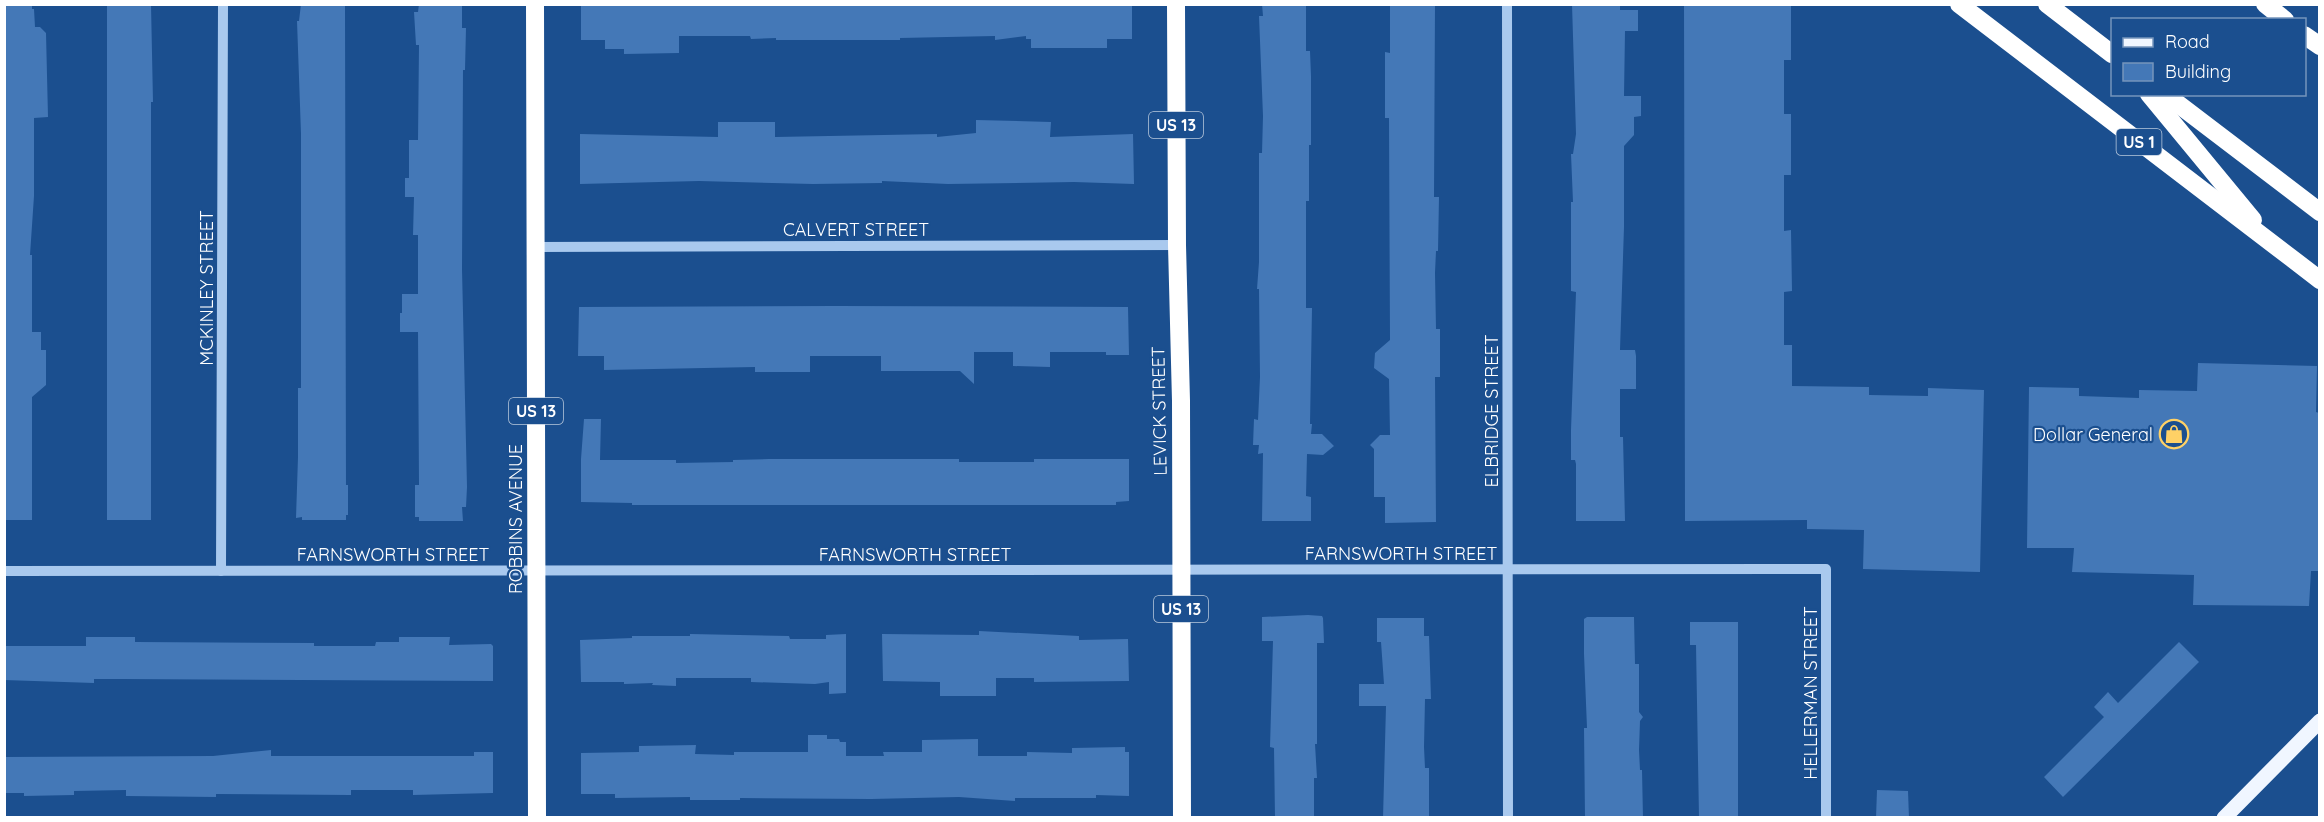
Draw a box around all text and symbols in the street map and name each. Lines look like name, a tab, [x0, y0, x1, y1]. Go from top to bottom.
legend	[2111, 18, 2306, 96]
text: Road	[2165, 30, 2210, 53]
text: Building	[2165, 60, 2231, 83]
road number: US 13	[1149, 112, 1203, 138]
road number: US 1	[2116, 129, 2162, 155]
street label: MCKINLEY STREET	[195, 210, 218, 366]
street label: CALVERT STREET	[783, 218, 929, 241]
street label: ELBRIDGE STREET	[1480, 334, 1503, 488]
street label: LEVICK STREET	[1146, 346, 1172, 476]
road number: US 13	[509, 398, 563, 424]
shop icon: Dollar General	[2158, 418, 2190, 450]
place label: Dollar General	[2033, 423, 2153, 446]
street label: ROBBINS AVENUE	[504, 444, 527, 594]
street label: FARNSWORTH STREET	[1305, 542, 1497, 565]
street label: FARNSWORTH STREET	[297, 543, 489, 566]
street label: FARNSWORTH STREET	[819, 543, 1011, 566]
road number: US 13	[1154, 596, 1208, 622]
street label: HELLERMAN STREET	[1799, 606, 1822, 780]

